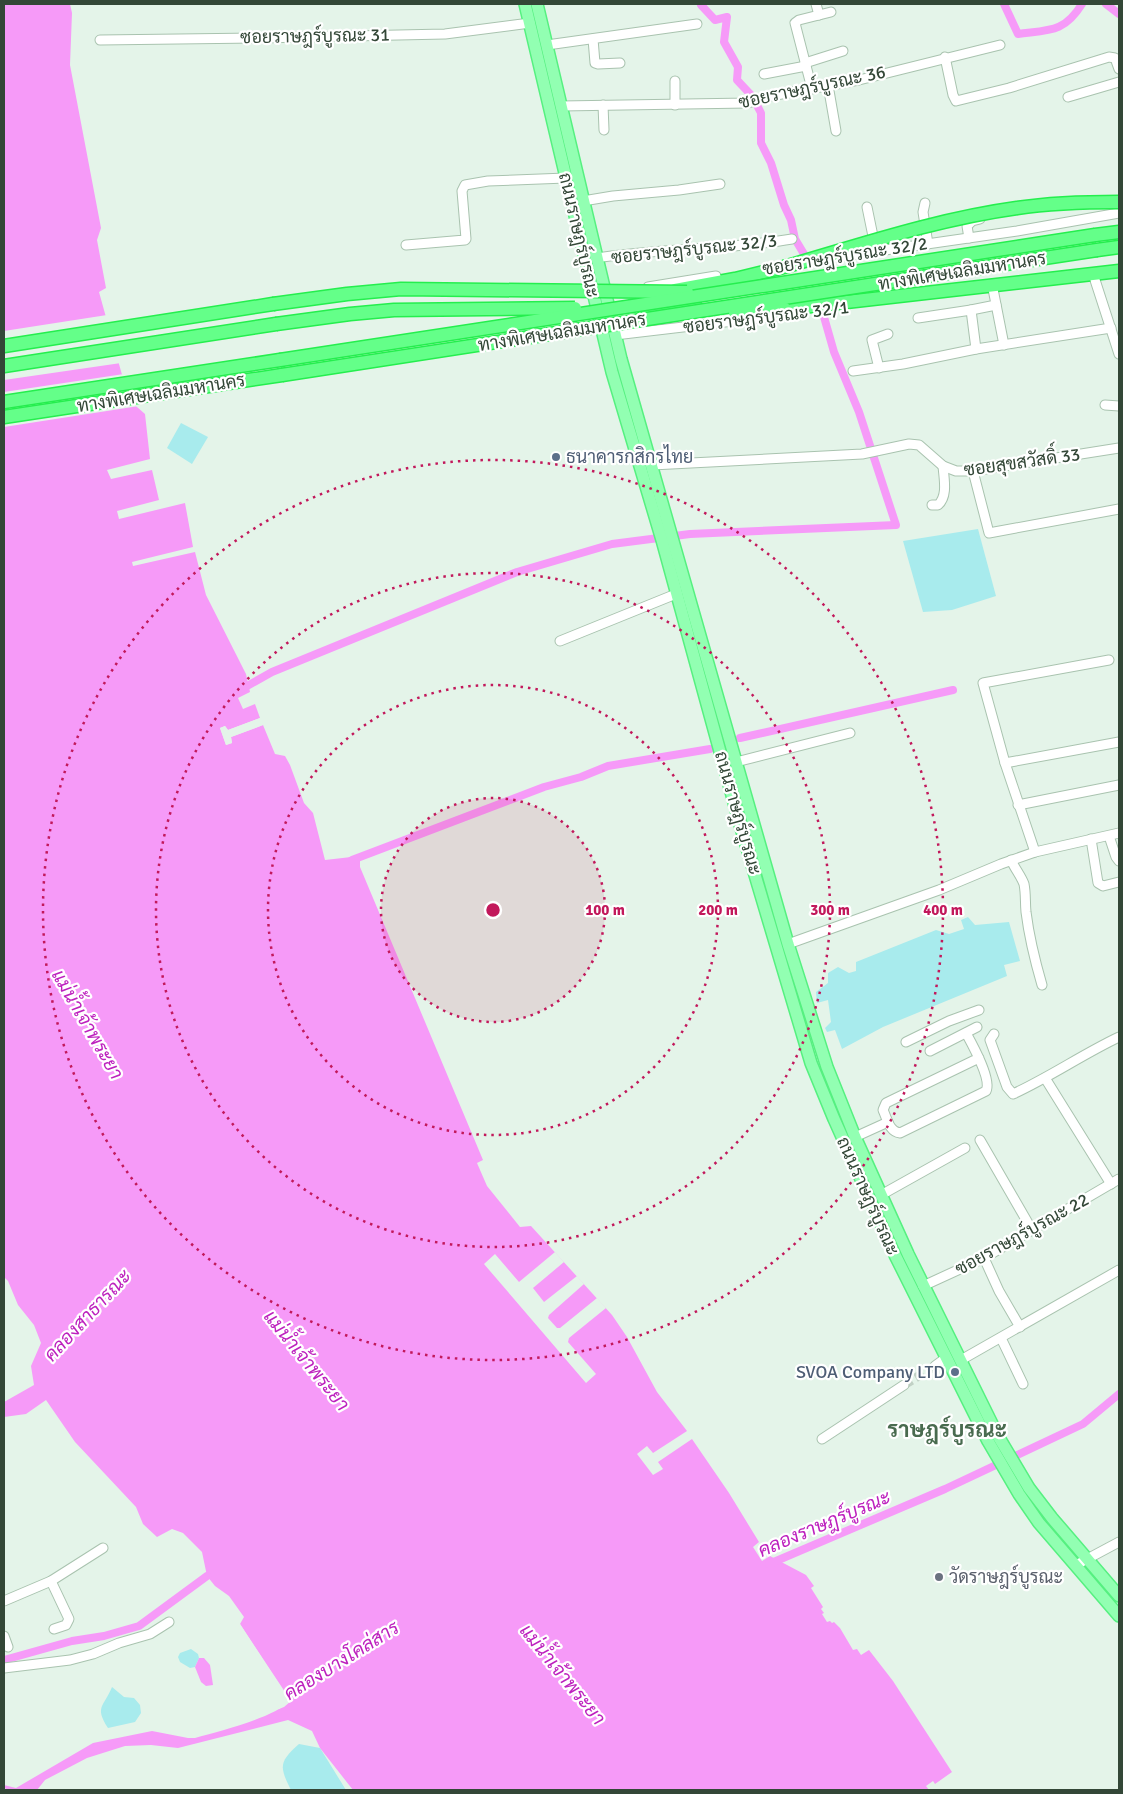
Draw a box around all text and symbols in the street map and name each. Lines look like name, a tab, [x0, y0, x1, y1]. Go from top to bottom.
street label: ซอยราษฎร์บูรณะ 31	[240, 22, 390, 50]
street label: ซอยราษฎร์บูรณะ 36	[736, 59, 888, 115]
street label: ถนนราษฎร์บูรณะ	[552, 170, 606, 300]
street label: ซอยราษฎร์บูรณะ 32/3	[610, 227, 778, 271]
street label: ซอยราษฎร์บูรณะ 32/2	[761, 230, 929, 282]
street label: ทางพิเศษเฉลิมมหานคร	[876, 247, 1048, 295]
street label: ซอยราษฎร์บูรณะ 32/1	[682, 294, 850, 340]
street label: ทางพิเศษเฉลิมมหานคร	[476, 308, 648, 356]
street label: ทางพิเศษเฉลิมมหานคร	[75, 369, 247, 417]
street label: ซอยสุขสวัสดิ์ 33	[962, 438, 1082, 482]
place label: ธนาคารกสิกรไทย	[566, 444, 693, 468]
marker: ธนาคารกสิกรไทย	[550, 451, 562, 463]
street label: ถนนราษฎร์บูรณะ	[708, 748, 768, 878]
centre of rings	[484, 901, 502, 919]
text: 100 m	[585, 901, 625, 919]
text: 200 m	[698, 901, 738, 919]
text: 300 m	[810, 901, 850, 919]
text: 400 m	[923, 901, 963, 919]
water label: แม่น้ำเจ้าพระยา	[46, 963, 132, 1084]
street label: ถนนราษฎร์บูรณะ	[830, 1132, 906, 1260]
street label: ซอยราษฎร์บูรณะ 22	[950, 1186, 1094, 1282]
water label: คลองสาธารณะ	[39, 1264, 137, 1367]
water label: แม่น้ำเจ้าพระยา	[258, 1303, 357, 1416]
place label: SVOA Company LTD	[796, 1361, 945, 1383]
marker: SVOA Company LTD	[949, 1366, 961, 1378]
district label: ราษฎร์บูรณะ	[887, 1415, 1007, 1445]
water label: คลองราษฎร์บูรณะ	[754, 1484, 895, 1564]
place label: วัดราษฎร์บูรณะ	[949, 1564, 1063, 1590]
marker: วัดราษฎร์บูรณะ	[933, 1571, 945, 1583]
water label: คลองบางโคล่สาร	[279, 1615, 404, 1706]
water label: แม่น้ำเจ้าพระยา	[514, 1617, 613, 1730]

